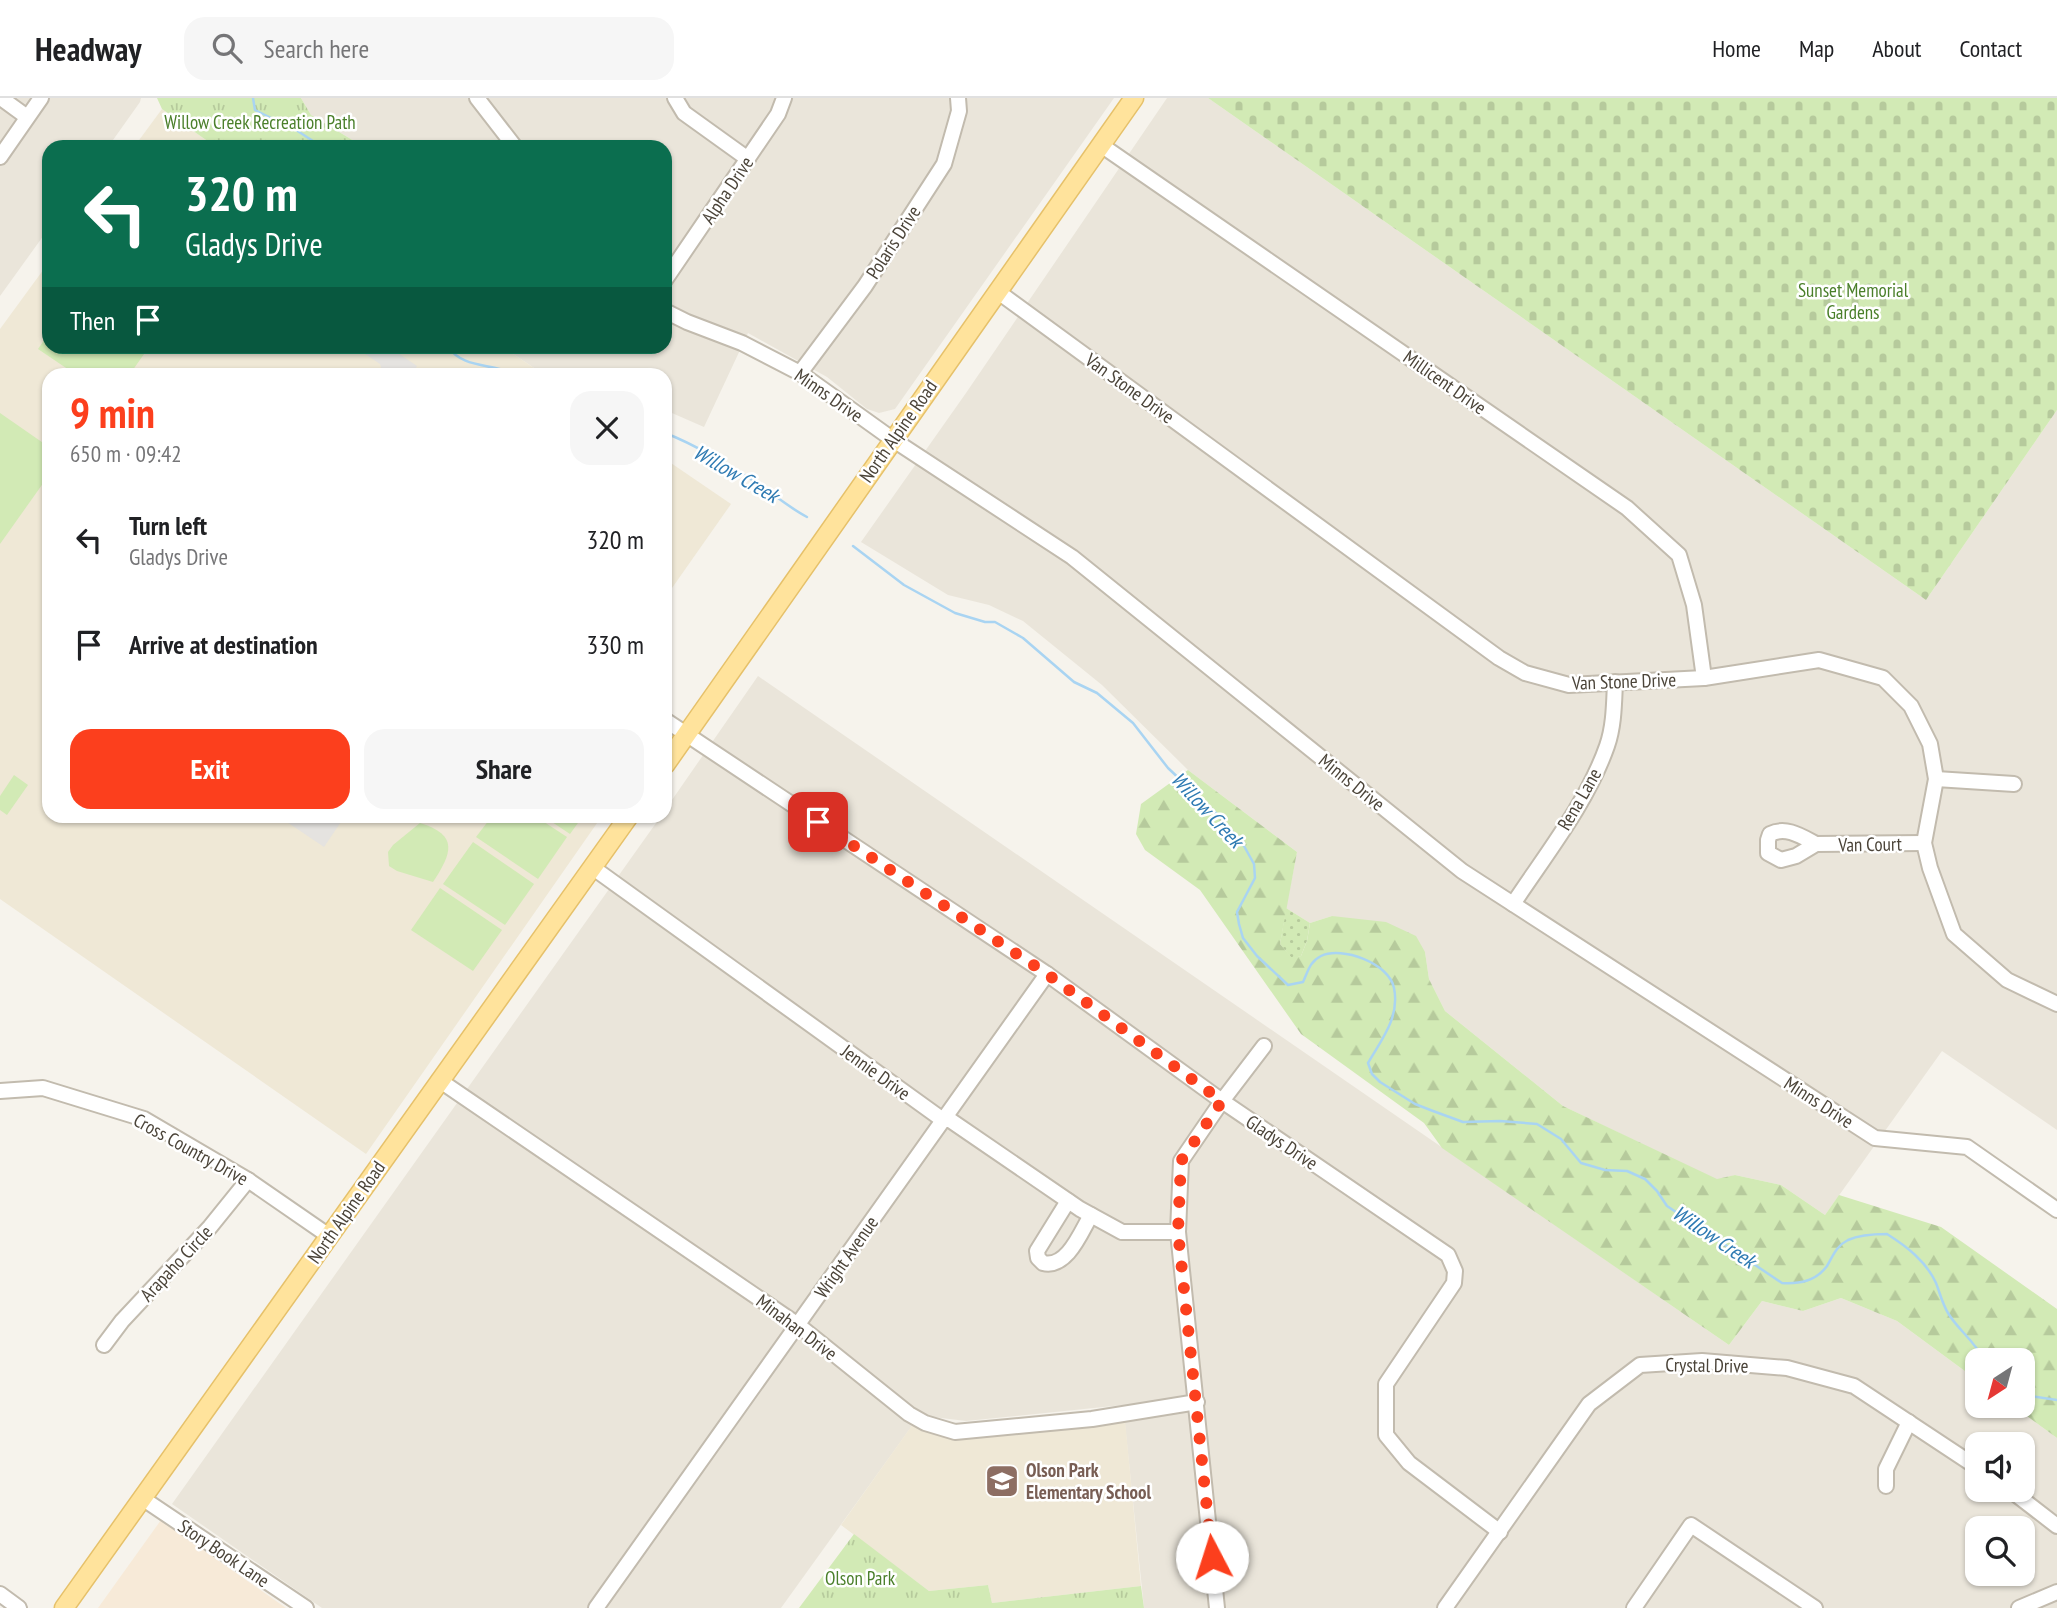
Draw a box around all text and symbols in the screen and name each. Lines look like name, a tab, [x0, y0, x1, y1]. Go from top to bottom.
search box	[184, 17, 674, 80]
text: Headway	[35, 27, 142, 70]
icon: search	[208, 29, 246, 67]
text: Search here	[264, 32, 369, 65]
text: Home	[1712, 33, 1761, 64]
text: Map	[1799, 33, 1834, 64]
text: About	[1872, 33, 1921, 64]
text: Contact	[1959, 33, 2022, 64]
park label: Willow Creek Recreation Path	[164, 110, 356, 134]
street label: Alpha Drive	[696, 152, 758, 228]
text: 320 m	[185, 161, 298, 225]
icon: left	[70, 168, 161, 259]
street label: Polaris Drive	[860, 201, 926, 283]
text: Gladys Drive	[185, 223, 323, 265]
park label: Sunset Memorial Gardens	[1798, 278, 1909, 324]
icon: arrive	[129, 301, 167, 339]
text: Then	[70, 304, 115, 337]
street label: Millicent Drive	[1399, 345, 1491, 419]
street label: Van Stone Drive	[1080, 347, 1179, 428]
street label: Minns Drive	[790, 363, 868, 427]
street label: North Alpine Road	[854, 375, 942, 487]
text: 9 min	[70, 385, 155, 440]
button: close	[570, 391, 644, 465]
water label: Willow Creek	[689, 438, 786, 510]
text: 650 m · 09:42	[70, 439, 182, 468]
text: Turn left	[129, 509, 207, 542]
icon: left	[70, 521, 108, 559]
text: 320 m	[586, 523, 644, 556]
text: Gladys Drive	[129, 542, 228, 571]
icon: arrive	[70, 626, 108, 664]
text: Arrive at destination	[129, 628, 318, 661]
text: 330 m	[586, 628, 644, 661]
street label: Van Stone Drive	[1571, 667, 1677, 695]
button: Exit	[70, 729, 350, 809]
button: Share	[364, 729, 644, 809]
street label: Minns Drive	[1314, 748, 1390, 816]
street label: Rena Lane	[1552, 764, 1606, 834]
water label: Willow Creek	[1165, 766, 1251, 855]
pin	[788, 792, 848, 852]
icon: arrive	[799, 803, 837, 841]
street label: Van Court	[1837, 831, 1903, 857]
street label: Jennie Drive	[836, 1038, 915, 1105]
street label: Minns Drive	[1780, 1071, 1858, 1133]
street label: Cross Country Drive	[130, 1108, 253, 1190]
street label: Gladys Drive	[1241, 1109, 1323, 1175]
street label: North Alpine Road	[302, 1156, 390, 1268]
water label: Willow Creek	[1668, 1199, 1763, 1276]
street label: Wright Avenue	[809, 1211, 883, 1303]
street label: Arapaho Circle	[135, 1220, 217, 1306]
street label: Minahan Drive	[752, 1289, 842, 1365]
north arrow	[1965, 1348, 2035, 1418]
map controls	[1965, 1348, 2035, 1586]
street label: Crystal Drive	[1665, 1352, 1749, 1378]
button: sound	[1965, 1432, 2035, 1502]
place label: Olson Park Elementary School	[1026, 1458, 1151, 1504]
school or university icon: Olson Park Elementary School	[983, 1462, 1021, 1500]
street label: Story Book Lane	[174, 1514, 274, 1592]
button: search	[1965, 1516, 2035, 1586]
position arrow	[1175, 1520, 1249, 1594]
park label: Olson Park	[825, 1566, 896, 1590]

